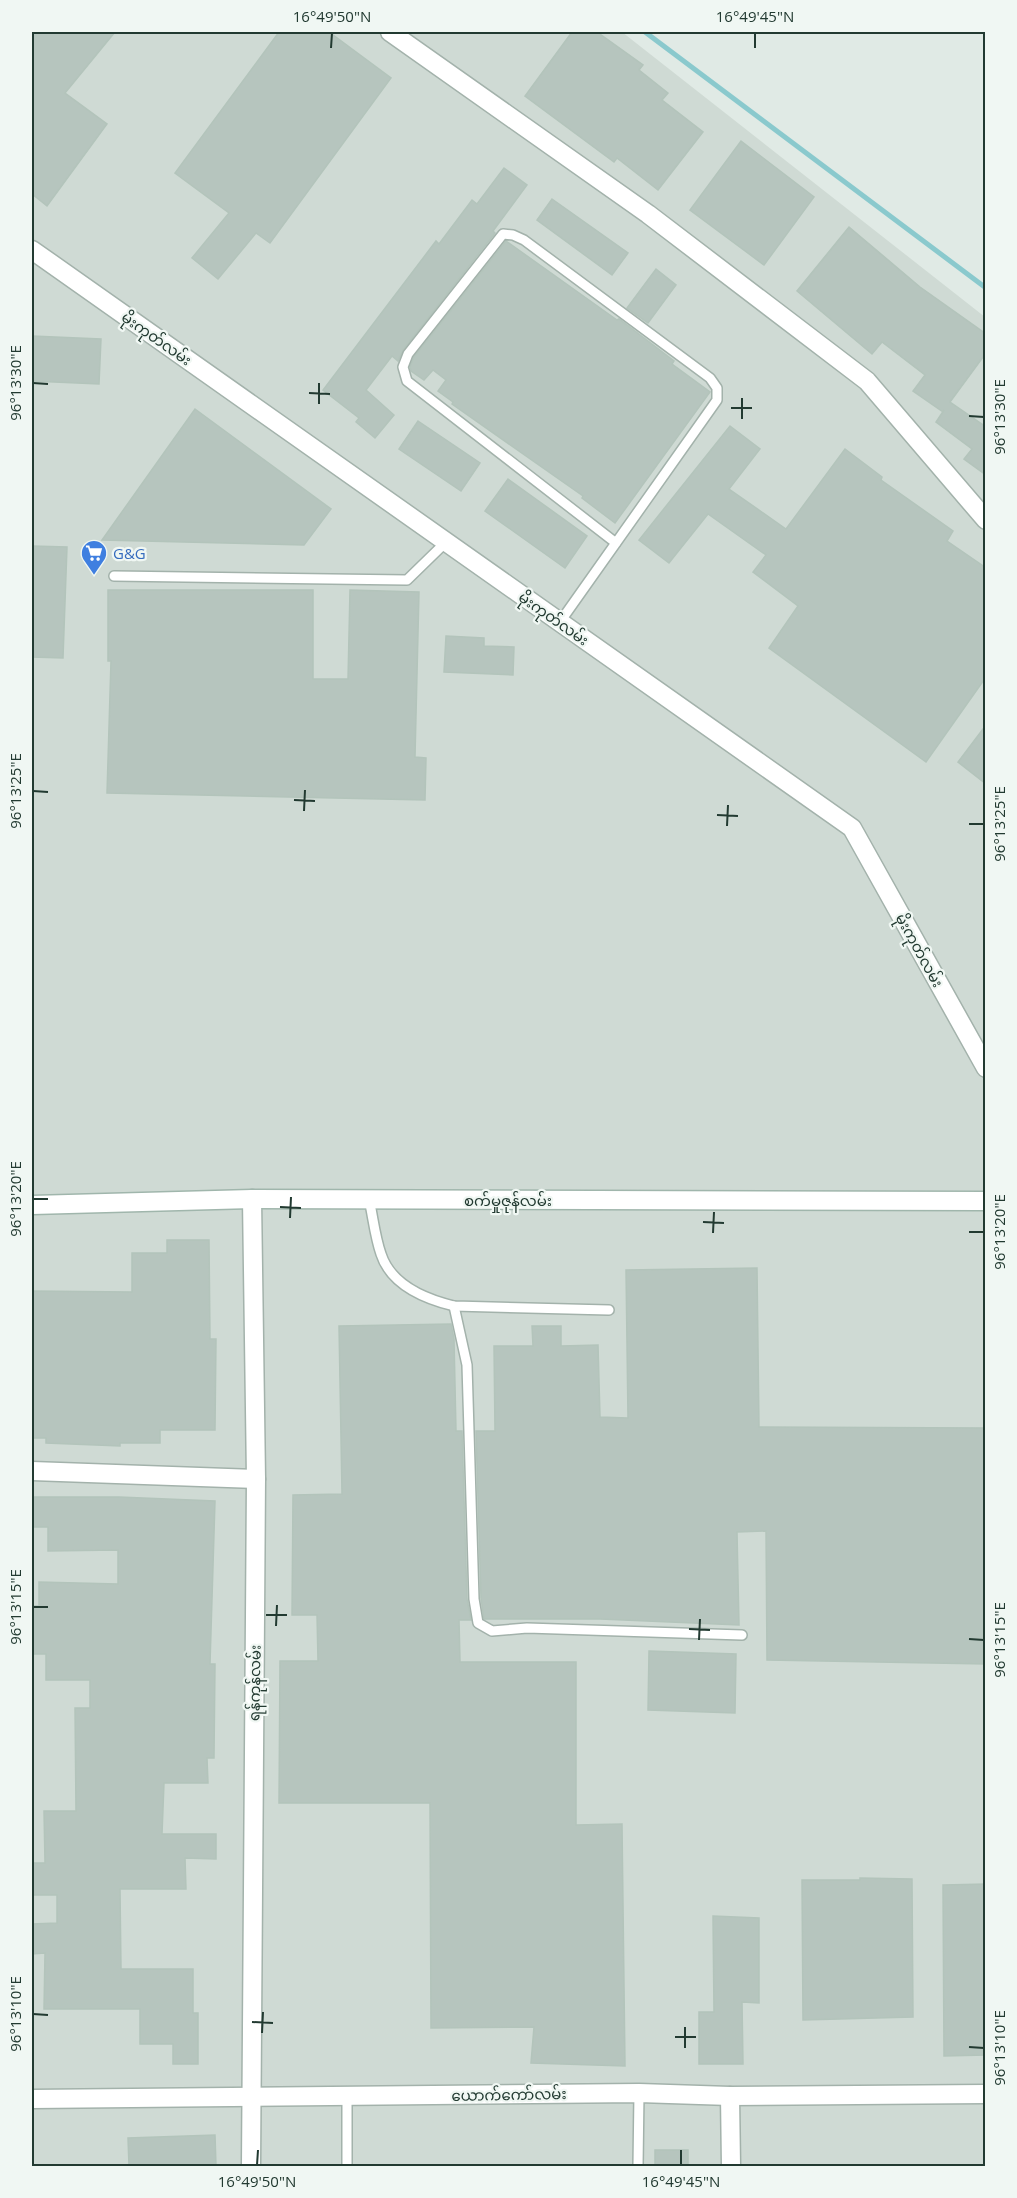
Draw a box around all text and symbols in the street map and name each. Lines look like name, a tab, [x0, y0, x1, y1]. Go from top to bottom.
text: 16°49'50"N	[293, 6, 371, 26]
text: 16°49'45"N	[716, 6, 794, 26]
street label: မိုးကုတ်လမ်း	[116, 306, 196, 372]
text: 96°13'30"E	[5, 345, 25, 421]
text: 96°13'30"E	[989, 379, 1009, 455]
supermarket icon: G&G	[79, 538, 109, 576]
place label: G&G	[113, 543, 146, 563]
street label: မိုးကုတ်လမ်း	[513, 586, 593, 652]
text: 96°13'25"E	[5, 753, 25, 829]
text: 96°13'25"E	[989, 786, 1009, 862]
street label: မိုးကုတ်လမ်း	[889, 910, 948, 992]
text: 96°13'20"E	[5, 1161, 25, 1237]
street label: စက်မှုဇုန်လမ်း	[464, 1190, 552, 1213]
text: 96°13'20"E	[989, 1194, 1009, 1270]
text: 96°13'15"E	[5, 1569, 25, 1645]
text: 96°13'15"E	[989, 1602, 1009, 1678]
street label: ရန်ကုန်လမ်း	[243, 1645, 268, 1721]
text: 96°13'10"E	[5, 1976, 25, 2052]
text: 96°13'10"E	[989, 2010, 1009, 2086]
street label: ယောက်ကော်လမ်း	[451, 2083, 567, 2105]
text: 16°49'50"N	[218, 2171, 296, 2191]
text: 16°49'45"N	[642, 2171, 720, 2191]

